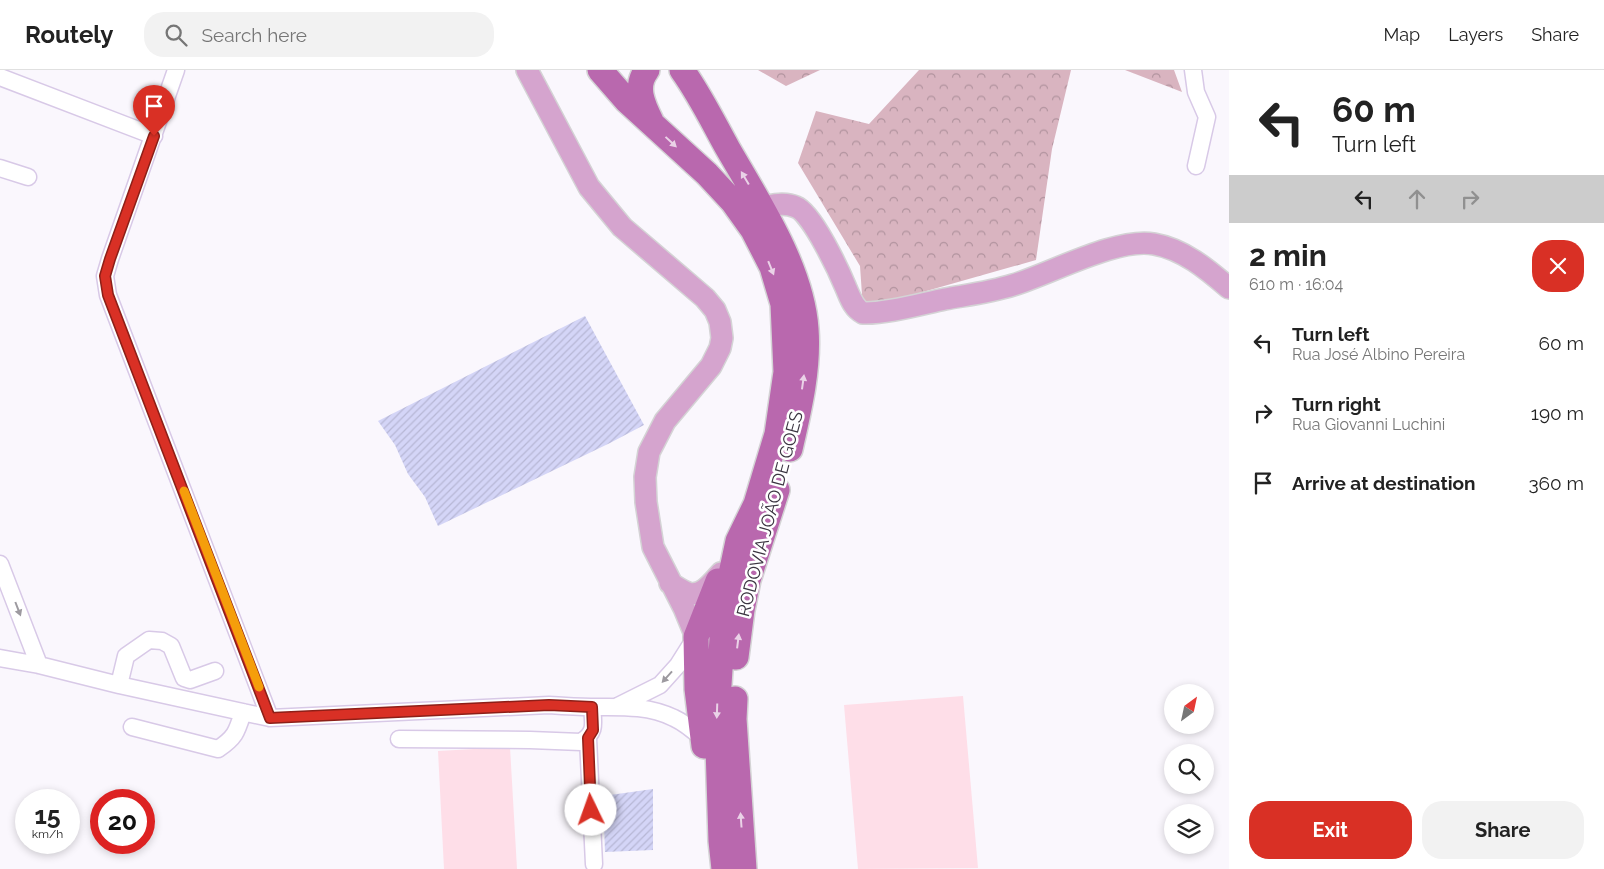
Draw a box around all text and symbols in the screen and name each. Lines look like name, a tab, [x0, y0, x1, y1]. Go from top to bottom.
search box	[144, 12, 494, 57]
text: Routely	[25, 20, 114, 49]
icon: search	[162, 21, 190, 49]
text: Search here	[202, 24, 307, 46]
text: Map	[1384, 24, 1420, 45]
text: Layers	[1448, 24, 1503, 45]
text: Share	[1531, 24, 1579, 45]
pin	[133, 85, 175, 136]
text: 60 m	[1332, 89, 1416, 130]
icon: left	[1249, 90, 1314, 155]
icon: arrive	[140, 92, 168, 120]
text: Turn left	[1332, 131, 1416, 157]
one-way arrow	[665, 136, 677, 148]
one-way arrow	[741, 172, 750, 185]
icon: left	[1350, 185, 1378, 213]
icon: ahead	[1403, 185, 1431, 213]
icon: right	[1456, 185, 1484, 213]
text: 2 min	[1249, 238, 1327, 273]
button: close	[1532, 240, 1584, 292]
one-way arrow	[767, 261, 775, 276]
text: 610 m · 16:04	[1249, 275, 1343, 294]
text: Turn left	[1292, 323, 1369, 345]
icon: left	[1249, 329, 1277, 357]
text: 60 m	[1539, 332, 1584, 354]
text: Rua José Albino Pereira	[1292, 345, 1465, 364]
one-way arrow	[799, 374, 807, 390]
text: Turn right	[1292, 393, 1381, 415]
icon: right	[1249, 399, 1277, 427]
text: 190 m	[1531, 402, 1584, 424]
street label: RODOVIA JOÃO DE GOES	[732, 409, 807, 619]
text: Rua Giovanni Luchini	[1292, 415, 1445, 434]
icon: arrive	[1249, 469, 1277, 497]
text: Arrive at destination	[1292, 472, 1476, 494]
text: 360 m	[1528, 472, 1584, 494]
one-way arrow	[15, 602, 22, 617]
one-way arrow	[734, 632, 742, 648]
one-way arrow	[662, 670, 673, 683]
north arrow	[1164, 684, 1214, 734]
map controls	[1164, 684, 1214, 854]
one-way arrow	[713, 703, 721, 719]
button: search	[1164, 744, 1214, 794]
position arrow	[564, 783, 616, 835]
speed limit sign: 20	[90, 789, 155, 854]
text: 15	[34, 800, 61, 830]
button: Exit	[1249, 801, 1412, 859]
button: Share	[1422, 801, 1584, 859]
button: layers	[1164, 804, 1214, 854]
one-way arrow	[736, 812, 744, 828]
text: km/h	[32, 827, 63, 841]

